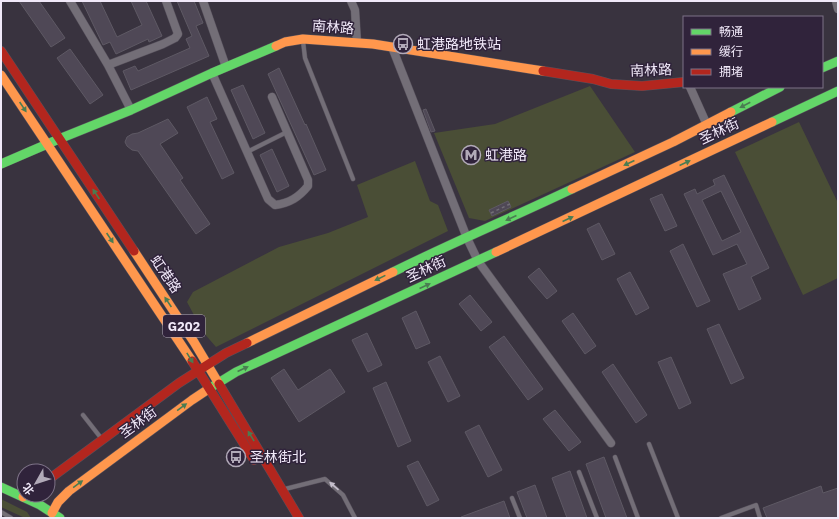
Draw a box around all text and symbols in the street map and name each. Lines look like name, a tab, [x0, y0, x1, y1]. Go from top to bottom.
legend	[683, 16, 823, 88]
street label: 南林路	[311, 17, 355, 37]
text: 畅通	[719, 24, 743, 39]
bus stop icon: 虹港路地铁站	[392, 33, 414, 55]
place label: 虹港路地铁站	[417, 35, 501, 53]
text: 缓行	[719, 44, 743, 59]
street label: 南林路	[630, 60, 672, 80]
text: 拥堵	[719, 64, 743, 79]
one-way arrow	[19, 102, 27, 112]
one-way arrow	[739, 102, 751, 108]
street label: 圣林街	[696, 114, 742, 148]
metro station icon: 虹港路	[460, 144, 482, 166]
place label: 虹港路	[485, 146, 527, 164]
one-way arrow	[623, 160, 635, 166]
one-way arrow	[679, 160, 691, 166]
one-way arrow	[92, 189, 100, 199]
one-way arrow	[505, 215, 517, 221]
one-way arrow	[562, 216, 573, 222]
one-way arrow	[106, 233, 114, 244]
street label: 虹港路	[147, 252, 185, 296]
street label: 圣林街	[403, 252, 449, 286]
one-way arrow	[375, 275, 386, 281]
one-way arrow	[419, 283, 430, 289]
one-way arrow	[164, 297, 172, 307]
road number: G202	[163, 315, 205, 337]
one-way arrow	[186, 353, 194, 363]
one-way arrow	[237, 366, 248, 372]
street label: 圣林街	[116, 402, 160, 442]
one-way arrow	[177, 403, 188, 411]
one-way arrow	[248, 430, 255, 442]
bus stop icon: 圣林街北	[225, 446, 247, 468]
place label: 圣林街北	[250, 448, 306, 466]
north arrow	[16, 463, 56, 503]
one-way arrow	[72, 480, 83, 488]
text: 北	[19, 481, 37, 498]
one-way arrow	[328, 482, 339, 491]

